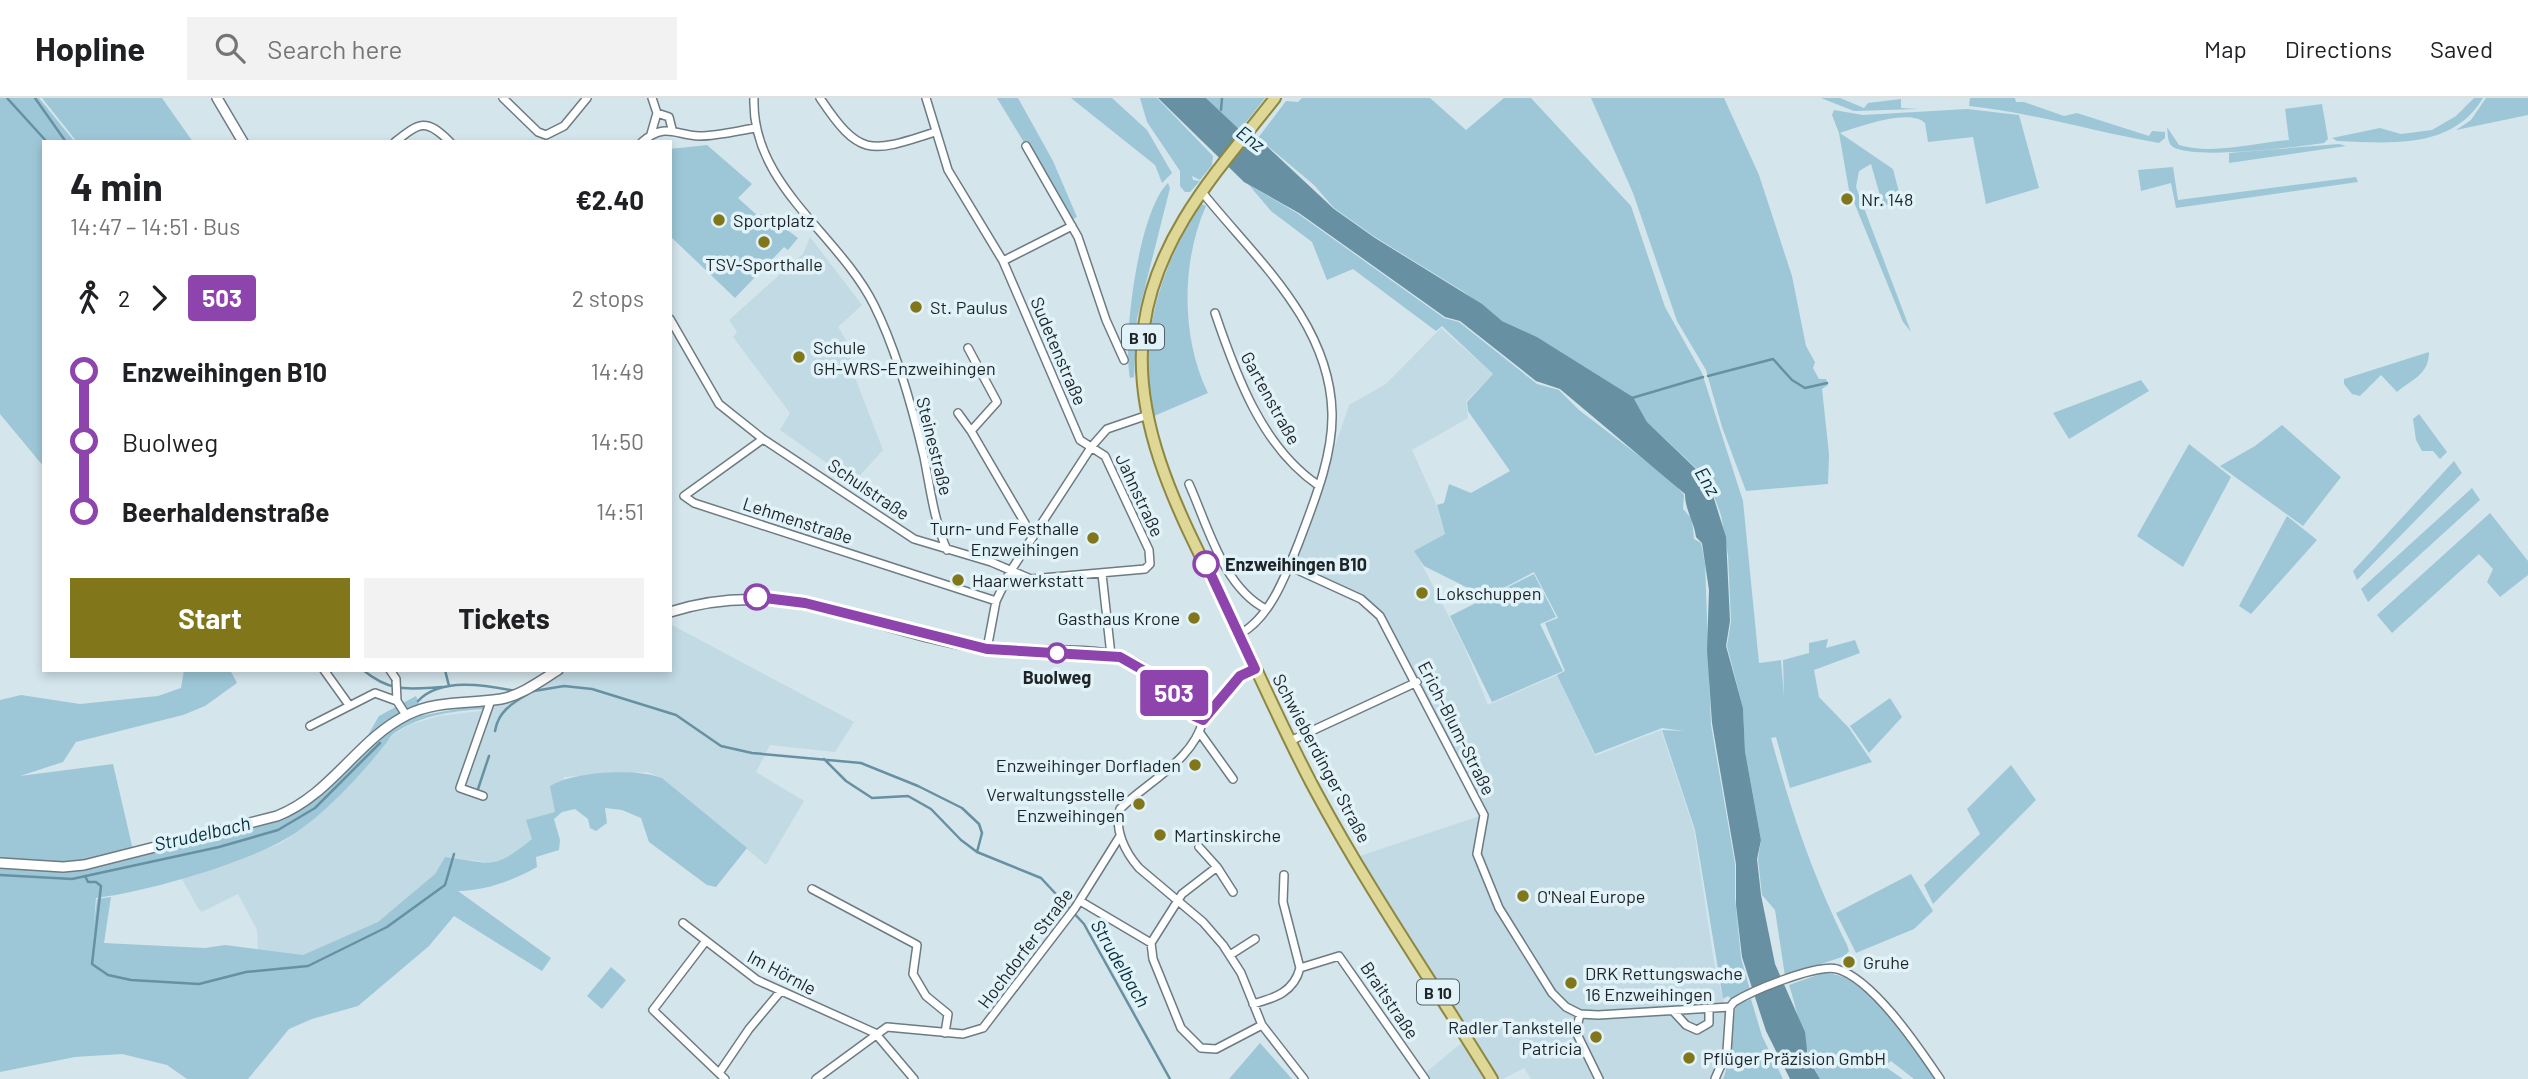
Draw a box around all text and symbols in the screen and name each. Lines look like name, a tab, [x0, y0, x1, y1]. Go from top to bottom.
search box	[187, 17, 677, 80]
text: Hopline	[35, 28, 145, 68]
icon: search	[211, 29, 249, 67]
text: Search here	[267, 33, 402, 64]
text: Map	[2204, 34, 2247, 63]
text: Directions	[2285, 34, 2392, 63]
text: Saved	[2430, 34, 2493, 63]
water label: Enz	[1232, 120, 1270, 156]
text: 4 min	[70, 163, 163, 209]
text: €2.40	[575, 184, 644, 215]
place label: Nr. 148	[1861, 188, 1913, 210]
marker: Nr. 148	[1839, 191, 1855, 207]
place label: Sportplatz	[733, 209, 814, 231]
text: 14:47 – 14:51 · Bus	[70, 212, 240, 240]
marker: Sportplatz	[711, 212, 727, 228]
marker: TSV-Sporthalle	[756, 234, 772, 250]
place label: TSV-Sporthalle	[705, 253, 823, 275]
icon: walk	[70, 279, 108, 317]
icon: forward	[140, 279, 178, 317]
text: 503	[202, 283, 242, 312]
text: 2	[118, 284, 130, 312]
text: 2 stops	[572, 284, 644, 312]
street label: Sudetenstraße	[1026, 294, 1092, 408]
place label: St. Paulus	[930, 296, 1008, 318]
marker: St. Paulus	[908, 299, 924, 315]
road number: B 10	[1122, 325, 1164, 350]
place label: Schule GH-WRS-Enzweihingen	[813, 336, 996, 379]
street label: Gartenstraße	[1236, 348, 1306, 448]
marker: Schule GH-WRS-Enzweihingen	[791, 349, 807, 365]
text: Enzweihingen B10	[122, 356, 327, 387]
text: 14:49	[591, 357, 644, 385]
street label: Steinestraße	[912, 395, 958, 497]
text: Buolweg	[122, 426, 218, 457]
text: 14:50	[591, 427, 644, 455]
street label: Jahnstraße	[1111, 450, 1169, 540]
street label: Schulstraße	[824, 454, 914, 524]
water label: Enz	[1691, 463, 1726, 500]
street label: Lehmenstraße	[740, 492, 856, 548]
text: Beerhaldenstraße	[122, 496, 329, 527]
text: 14:51	[596, 497, 644, 525]
place label: Turn- und Festhalle Enzweihingen	[930, 517, 1079, 560]
marker: Turn- und Festhalle Enzweihingen	[1085, 530, 1101, 546]
marker: Enzweihingen B10	[1193, 551, 1219, 577]
place label: Enzweihingen B10	[1225, 553, 1367, 575]
place label: Haarwerkstatt	[972, 569, 1084, 591]
marker: Haarwerkstatt	[950, 572, 966, 588]
button: Start	[70, 578, 350, 658]
button: Tickets	[364, 578, 644, 658]
place label: Lokschuppen	[1436, 582, 1541, 604]
unlabelled marker	[744, 584, 770, 610]
marker: Lokschuppen	[1414, 585, 1430, 601]
place label: Gasthaus Krone	[1057, 607, 1180, 629]
marker: Gasthaus Krone	[1186, 610, 1202, 626]
marker: Buolweg	[1047, 643, 1067, 663]
street label: Erich-Blum-Straße	[1414, 657, 1500, 799]
place label: Buolweg	[1023, 666, 1091, 688]
line badge: 503	[1134, 670, 1214, 716]
street label: Schwieberdinger Straße	[1268, 670, 1376, 846]
text: 503	[1154, 678, 1194, 707]
place label: Enzweihinger Dorfladen	[996, 754, 1181, 776]
marker: Enzweihinger Dorfladen	[1187, 757, 1203, 773]
place label: Verwaltungsstelle Enzweihingen	[986, 783, 1125, 826]
marker: Verwaltungsstelle Enzweihingen	[1131, 796, 1147, 812]
water label: Strudelbach	[152, 811, 252, 855]
place label: Martinskirche	[1174, 824, 1281, 846]
marker: Martinskirche	[1152, 827, 1168, 843]
street label: Hochdorfer Straße	[973, 884, 1077, 1012]
place label: O'Neal Europe	[1537, 885, 1645, 907]
marker: O'Neal Europe	[1515, 888, 1531, 904]
water label: Strudelbach	[1087, 915, 1155, 1011]
street label: Im Hörnle	[744, 945, 820, 999]
place label: Gruhe	[1863, 951, 1909, 973]
marker: Gruhe	[1841, 954, 1857, 970]
street label: Braitstraße	[1356, 957, 1424, 1043]
place label: DRK Rettungswache 16 Enzweihingen	[1585, 962, 1743, 1005]
marker: DRK Rettungswache 16 Enzweihingen	[1563, 975, 1579, 991]
road number: B 10	[1417, 979, 1459, 1004]
place label: Radler Tankstelle Patricia	[1448, 1016, 1582, 1059]
marker: Radler Tankstelle Patricia	[1588, 1029, 1604, 1045]
place label: Pflüger Präzision GmbH	[1703, 1047, 1886, 1069]
marker: Pflüger Präzision GmbH	[1681, 1050, 1697, 1066]

